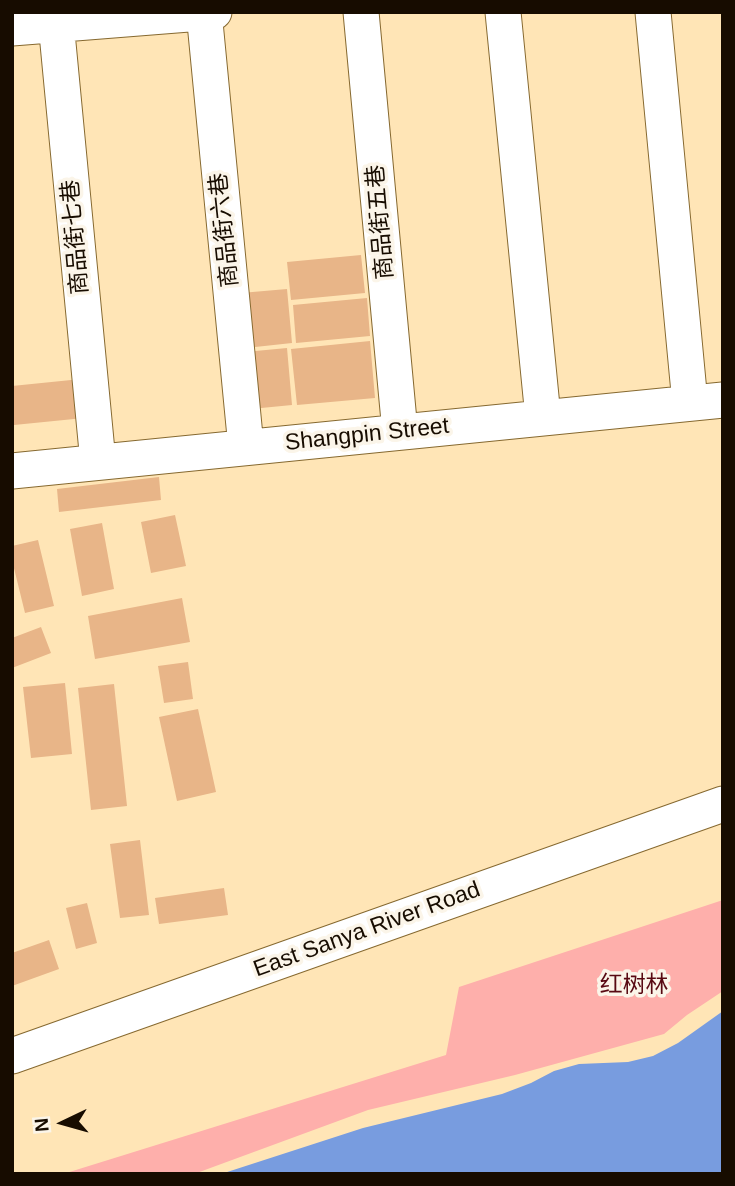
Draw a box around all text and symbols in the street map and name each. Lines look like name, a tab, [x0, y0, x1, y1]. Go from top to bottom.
street label: 商品街五巷	[362, 164, 400, 280]
street label: 商品街六巷	[205, 171, 245, 289]
street label: 商品街七巷	[57, 179, 95, 295]
street label: Shangpin Street	[284, 413, 450, 457]
street label: East Sanya River Road	[250, 876, 484, 984]
park label: 红树林	[600, 972, 668, 1000]
north arrow	[28, 1088, 98, 1158]
text: N	[31, 1117, 53, 1133]

